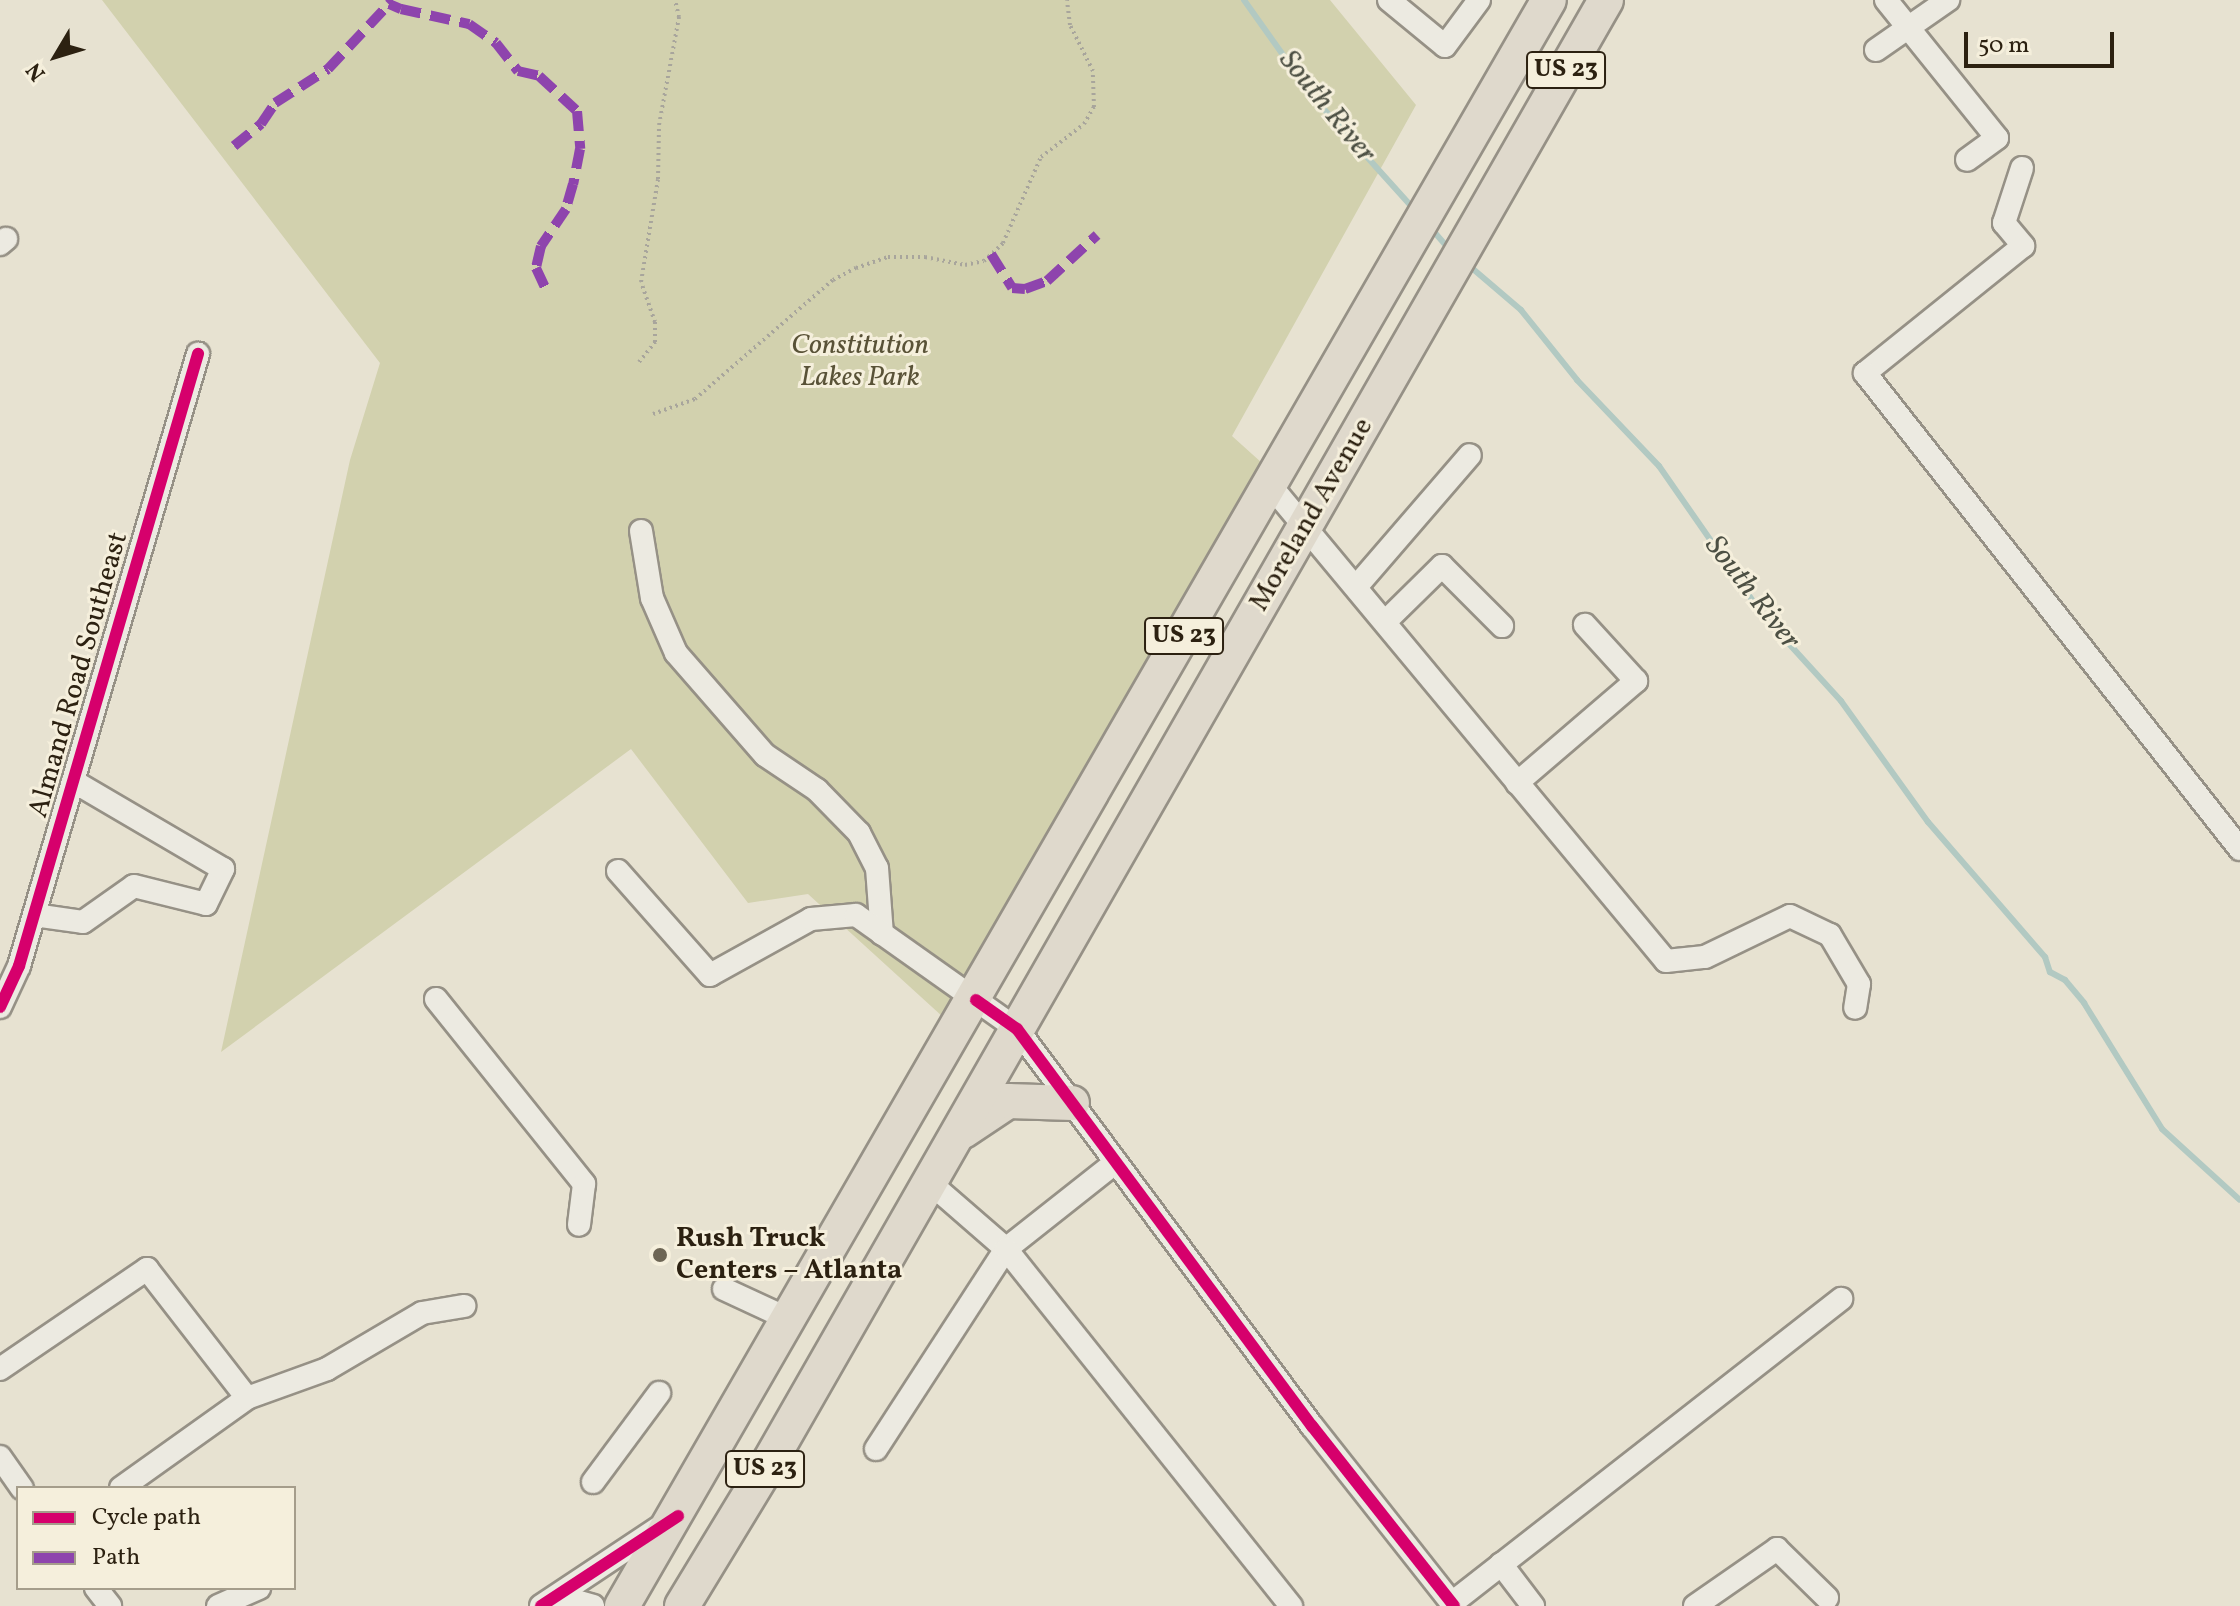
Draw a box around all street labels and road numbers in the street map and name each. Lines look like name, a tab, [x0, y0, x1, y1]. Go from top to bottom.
road number: US 23	[1526, 48, 1606, 92]
street label: Moreland Avenue	[1243, 412, 1381, 618]
street label: Almand Road Southeast	[22, 528, 136, 822]
road number: US 23	[1144, 614, 1224, 658]
road number: US 23	[725, 1447, 805, 1491]

